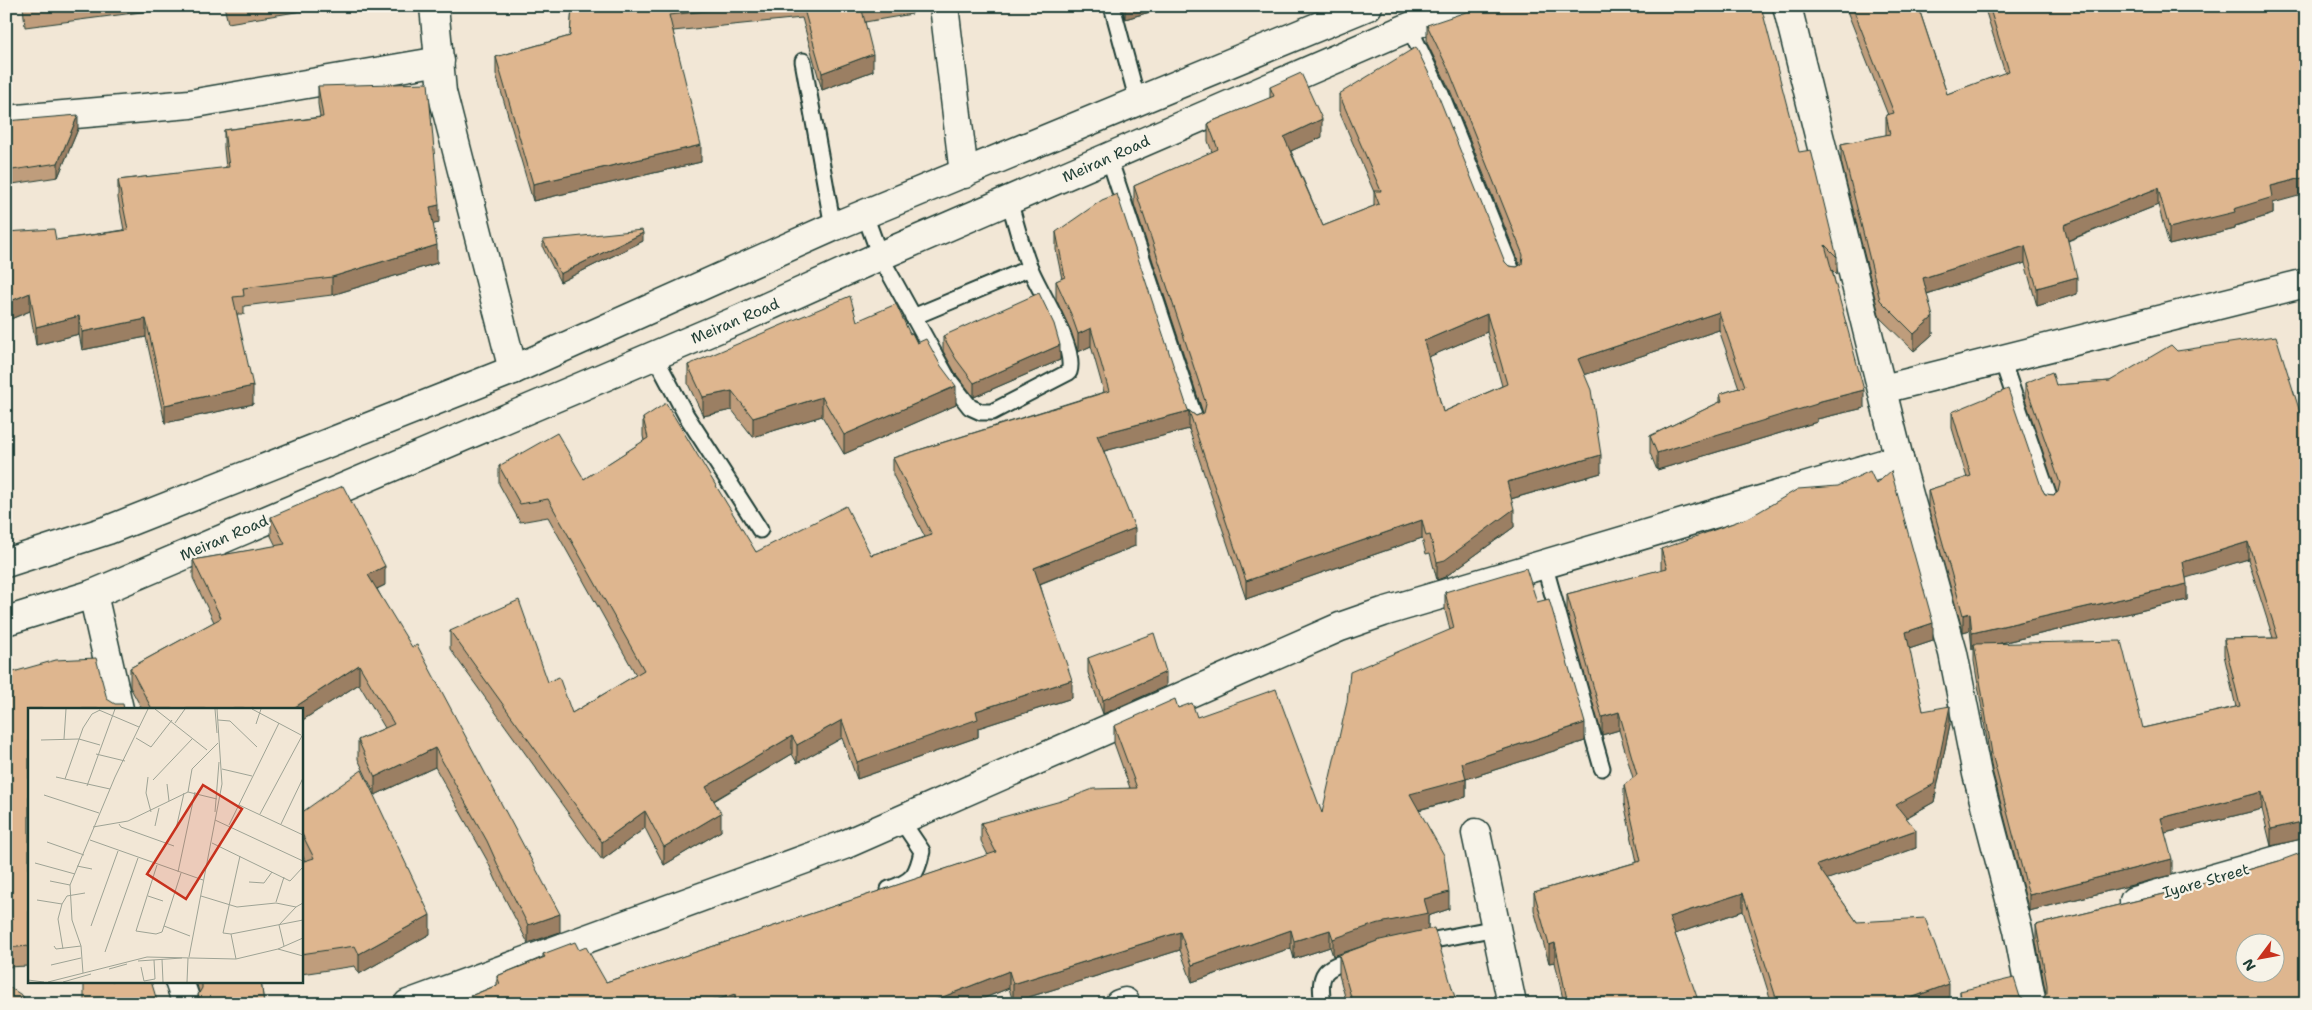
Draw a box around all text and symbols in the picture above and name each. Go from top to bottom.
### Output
street label: Meiran Road [1059,131,1153,187]
street label: Meiran Road [688,293,783,349]
street label: Meiran Road [177,510,272,566]
inset map [28,708,302,982]
street label: Iyare Street [2160,859,2252,903]
north arrow [2234,932,2284,982]
text: N [2238,955,2260,974]

